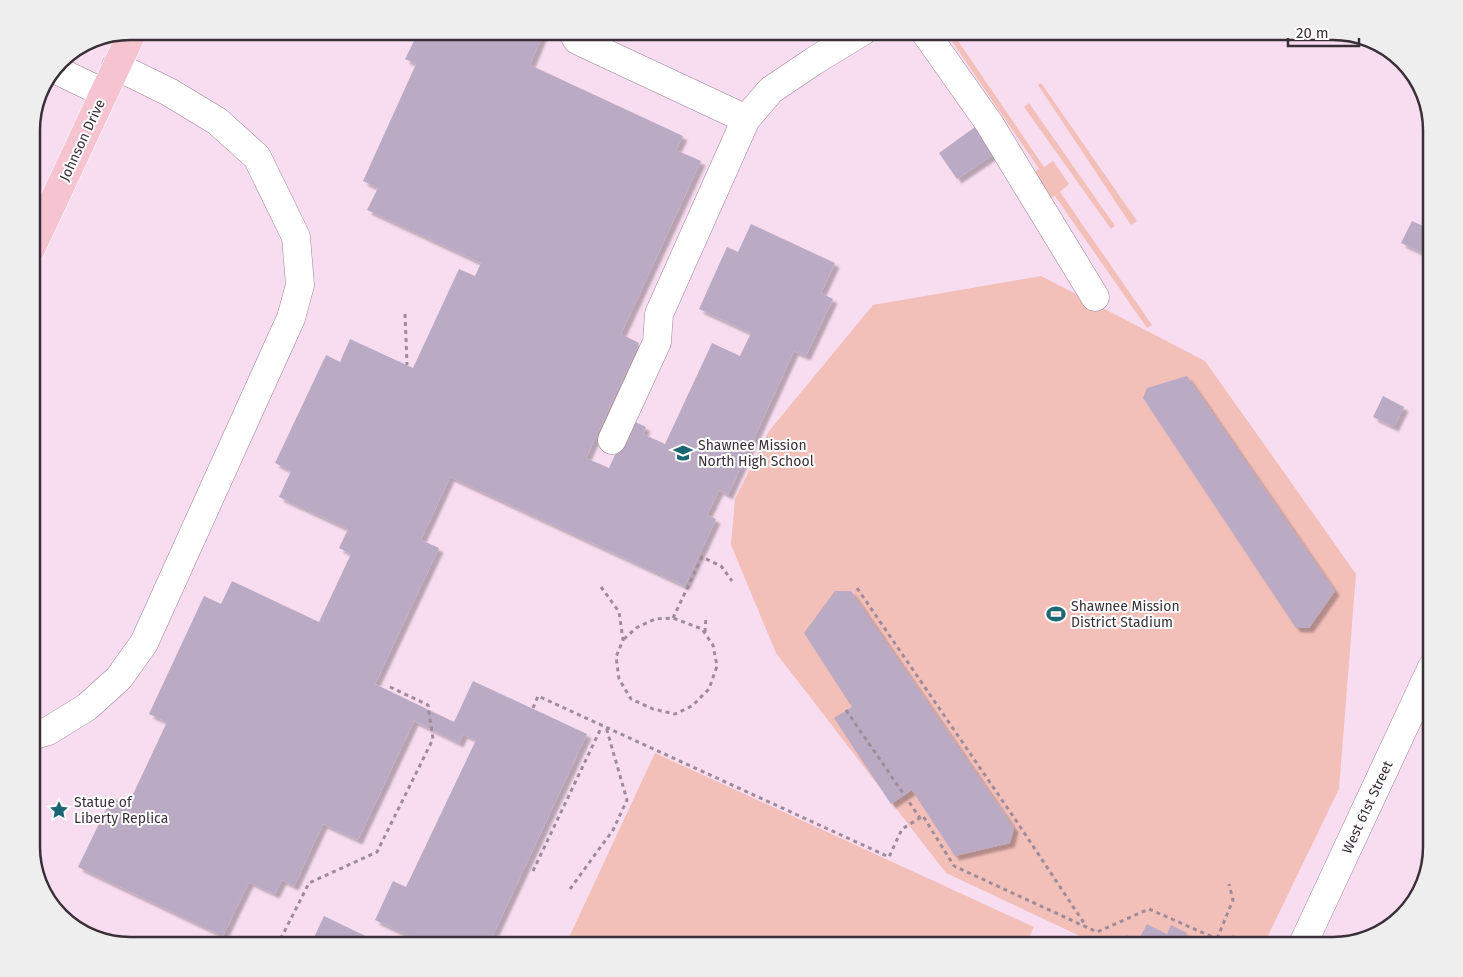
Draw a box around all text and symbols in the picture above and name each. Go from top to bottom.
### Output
scale bar [1288,15,1359,47]
text: 20 m [1296,24,1329,42]
street label: Johnson Drive [56,97,109,184]
place label: Shawnee Mission North High School [698,437,814,470]
school or university icon: Shawnee Mission North High School [672,442,694,464]
place label: Shawnee Mission District Stadium [1071,598,1180,631]
sports icon: Shawnee Mission District Stadium [1045,603,1067,625]
street label: West 61st Street [1339,757,1397,856]
place label: Statue of Liberty Replica [74,794,168,827]
place icon: Statue of Liberty Replica [48,799,70,821]

